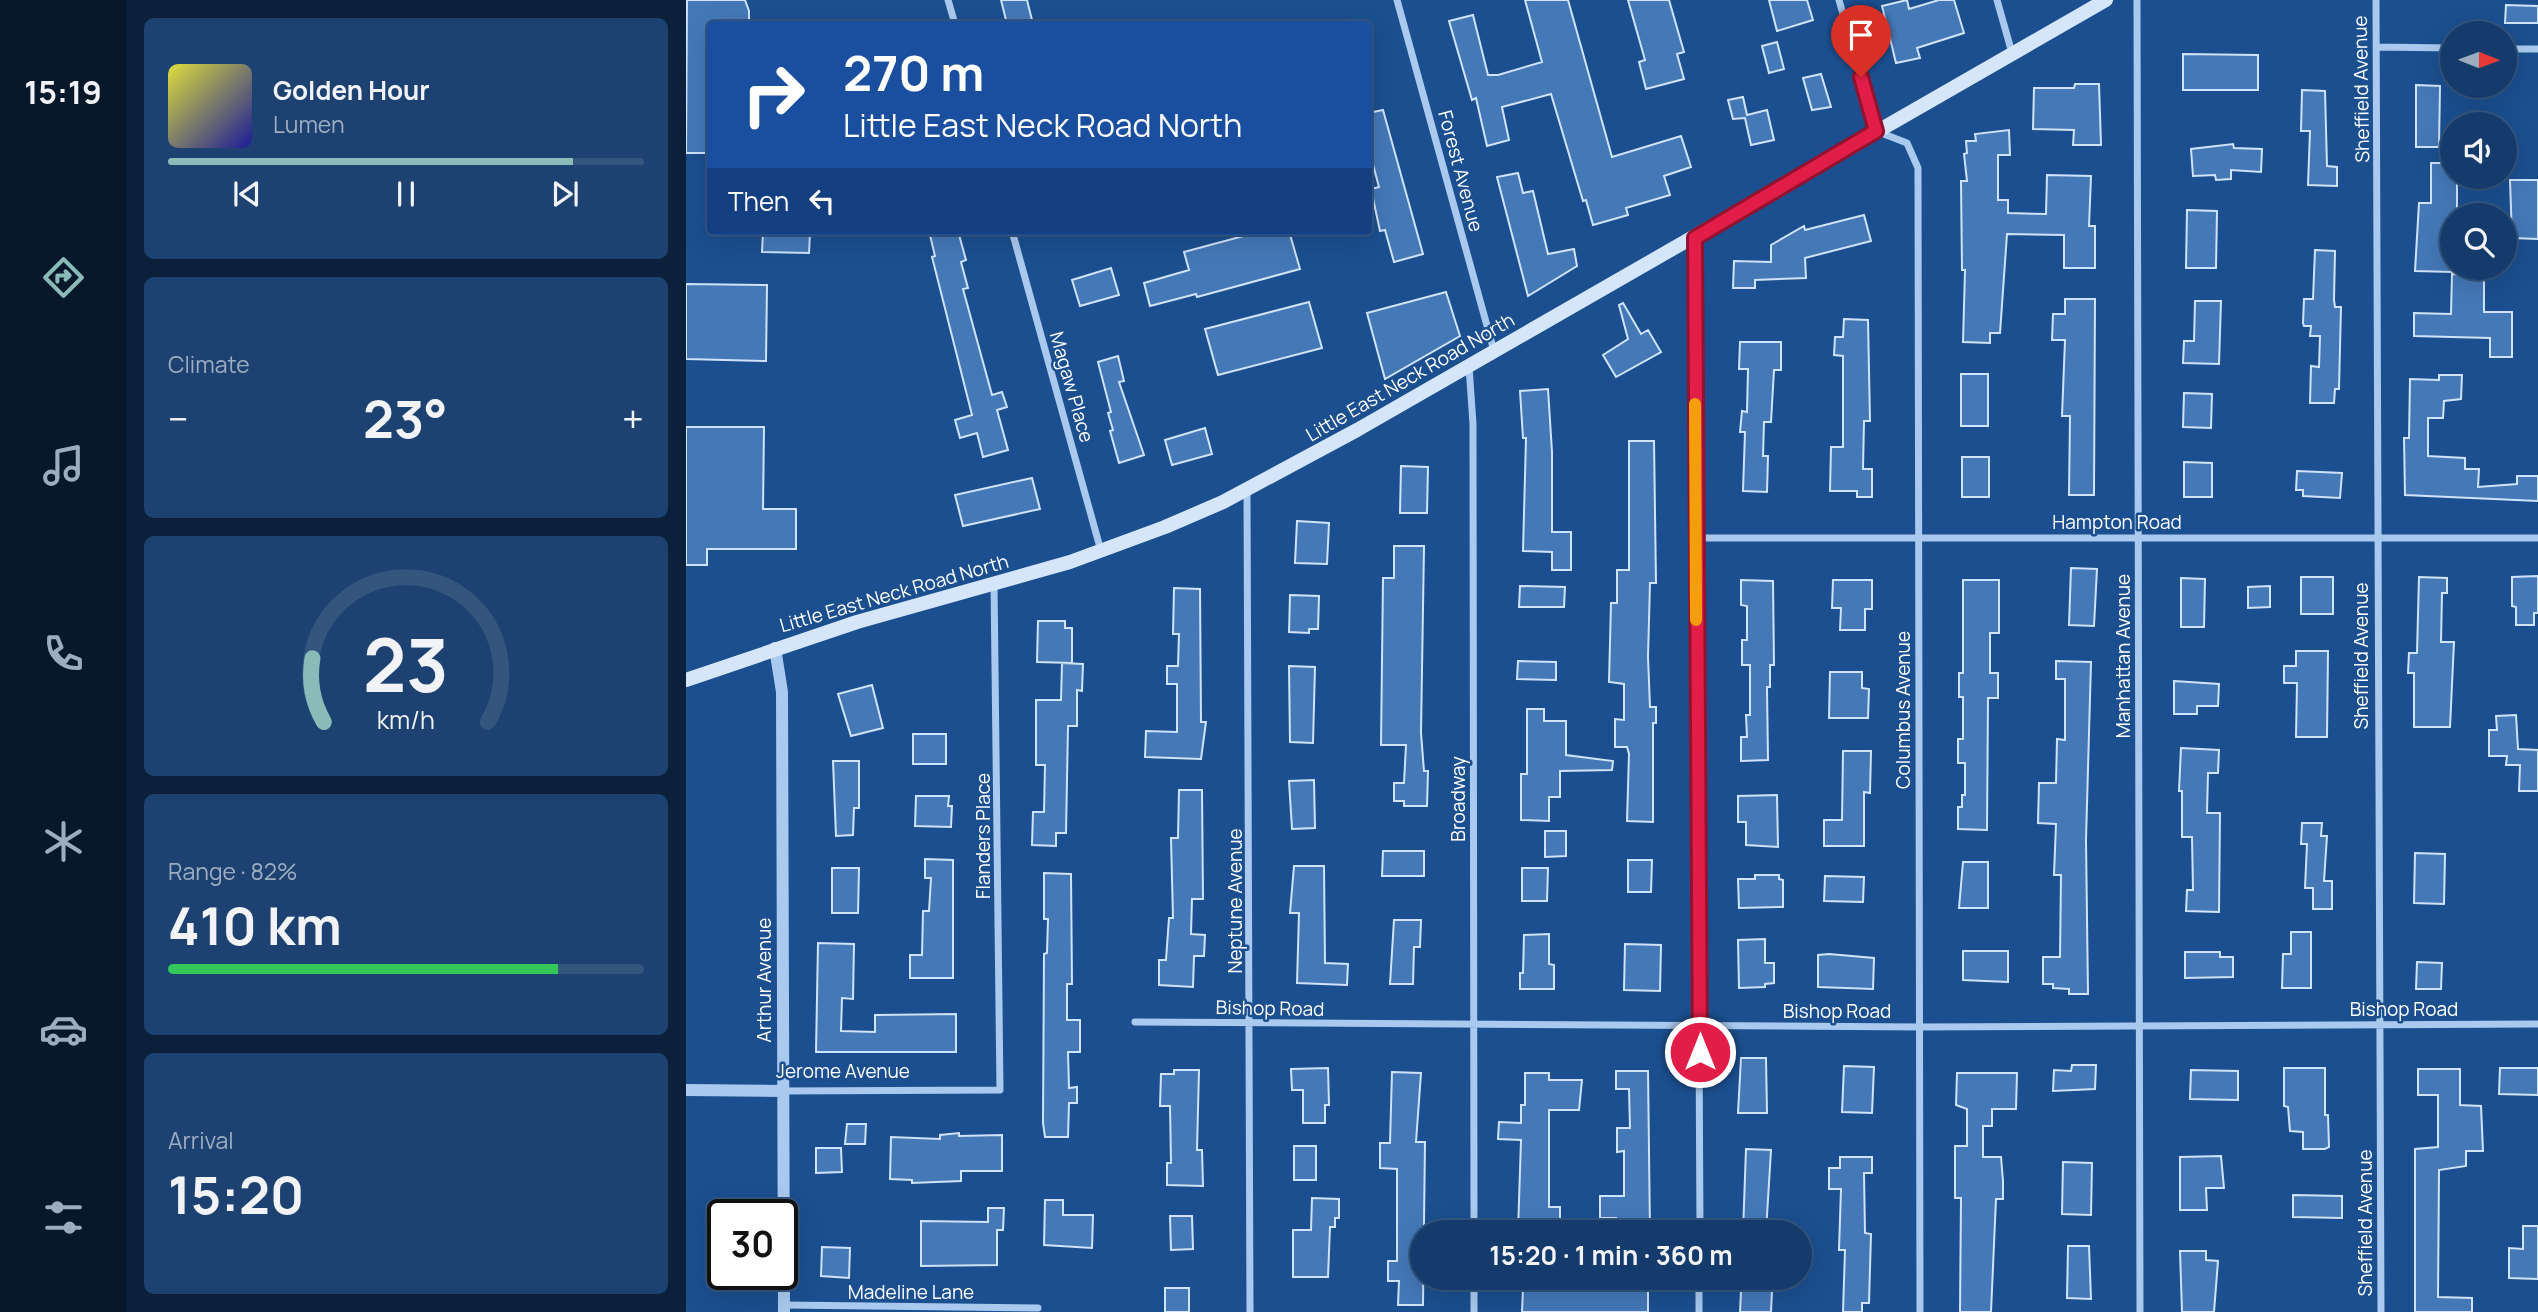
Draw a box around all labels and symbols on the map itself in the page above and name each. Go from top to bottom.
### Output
pin [1831,5,1891,77]
street label: Sheffield Avenue [2347,15,2375,163]
north arrow [2440,21,2516,98]
street label: Forest Avenue [1432,107,1490,235]
street label: Little East Neck Road North [1301,306,1519,448]
street label: Magaw Place [1044,329,1100,445]
street label: Hampton Road [2052,509,2182,535]
street label: Little East Neck Road North [776,548,1012,638]
street label: Manhattan Avenue [2110,574,2136,738]
street label: Sheffield Avenue [2348,582,2374,730]
street label: Columbus Avenue [1890,631,1916,789]
street label: Broadway [1445,756,1471,842]
street label: Flanders Place [970,773,996,899]
street label: Neptune Avenue [1222,828,1248,974]
street label: Arthur Avenue [751,918,777,1042]
street label: Bishop Road [1215,994,1325,1022]
street label: Bishop Road [2350,996,2458,1022]
street label: Bishop Road [1783,998,1891,1024]
position arrow [1663,1015,1737,1089]
street label: Jerome Avenue [776,1058,910,1084]
street label: Sheffield Avenue [2352,1149,2378,1297]
speed limit sign: 30 [707,1199,798,1290]
street label: Madeline Lane [848,1279,974,1305]

